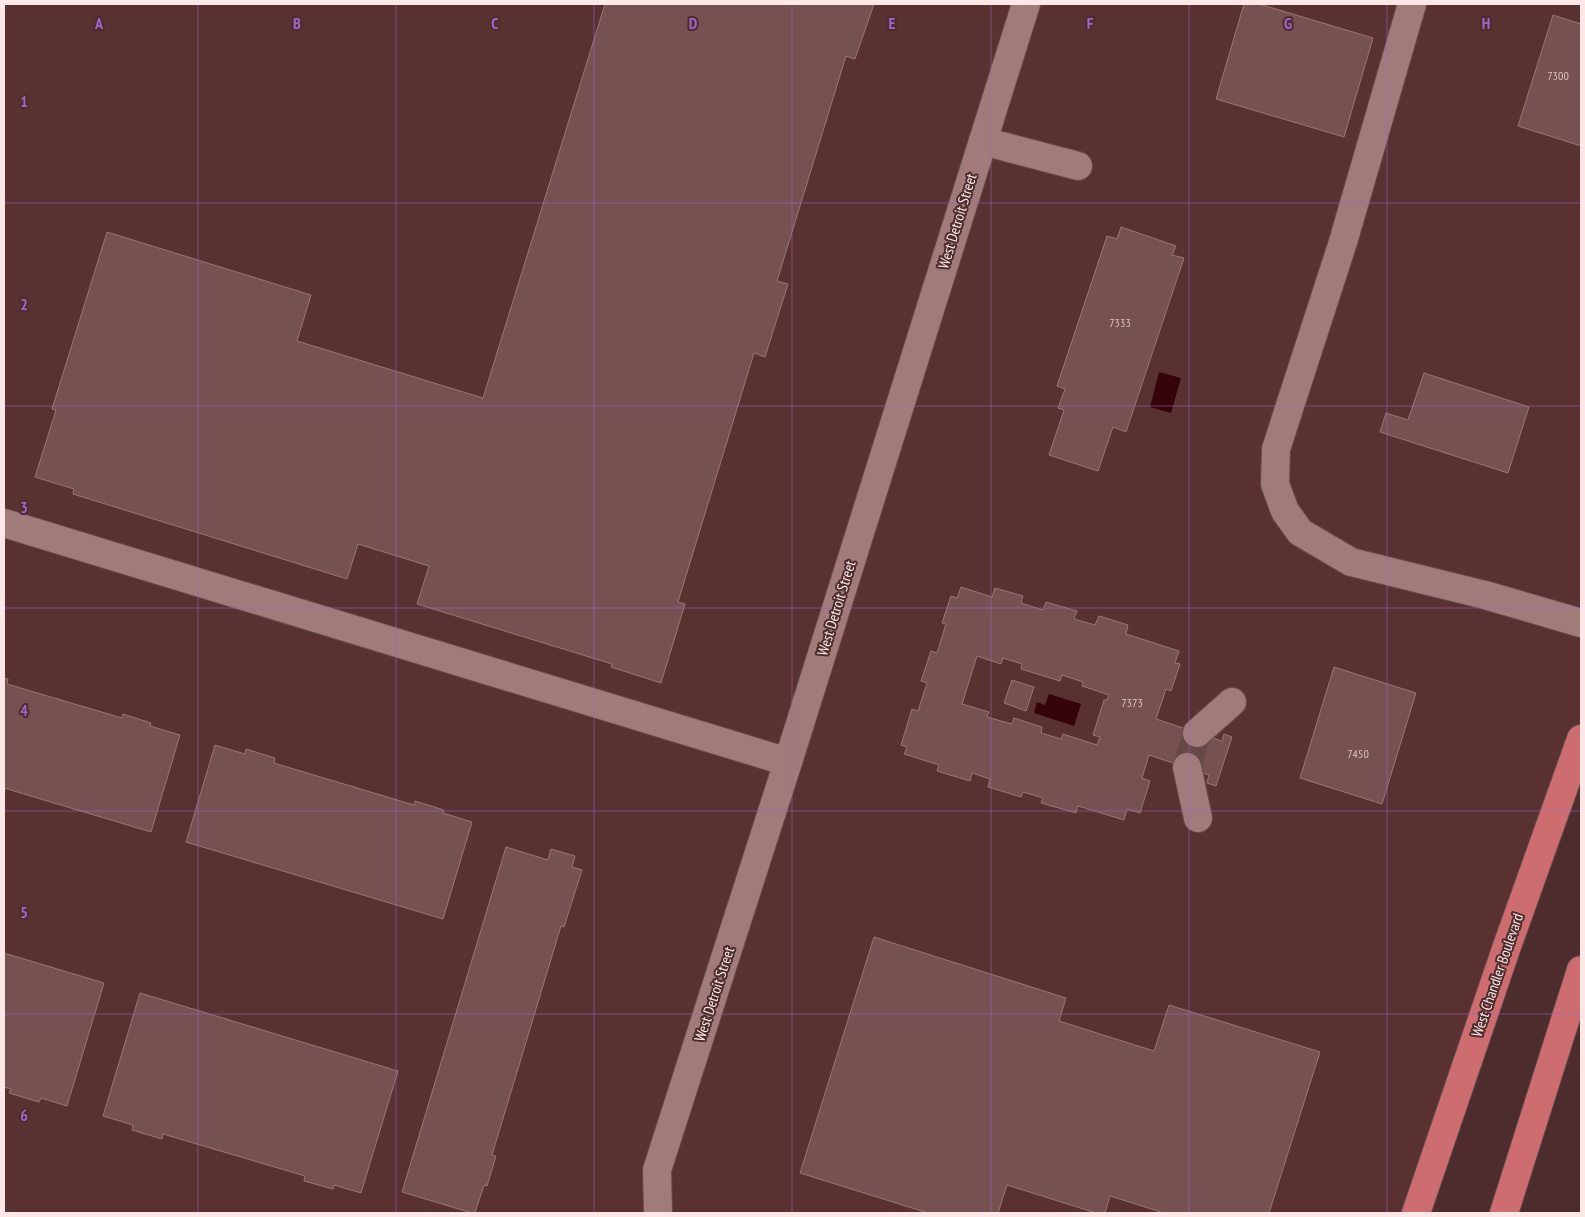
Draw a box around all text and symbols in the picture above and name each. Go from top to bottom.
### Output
text: A [94,13,104,33]
text: B [293,13,301,33]
text: C [491,13,499,33]
text: D [689,13,698,33]
text: E [889,13,896,33]
text: F [1087,13,1094,33]
text: G [1284,13,1292,33]
text: H [1482,13,1490,33]
house number: 7300 [1547,68,1569,83]
text: 1 [20,91,28,111]
street label: West Detroit Street [934,171,980,271]
text: 2 [20,294,28,314]
house number: 7333 [1109,315,1131,330]
text: 3 [20,497,28,517]
street label: West Detroit Street [813,558,859,658]
house number: 7373 [1121,695,1143,710]
text: 4 [20,700,28,720]
house number: 7450 [1347,746,1369,761]
text: 5 [20,902,28,922]
street label: West Chandler Boulevard [1467,911,1527,1039]
street label: West Detroit Street [690,944,738,1044]
text: 6 [20,1105,28,1125]

